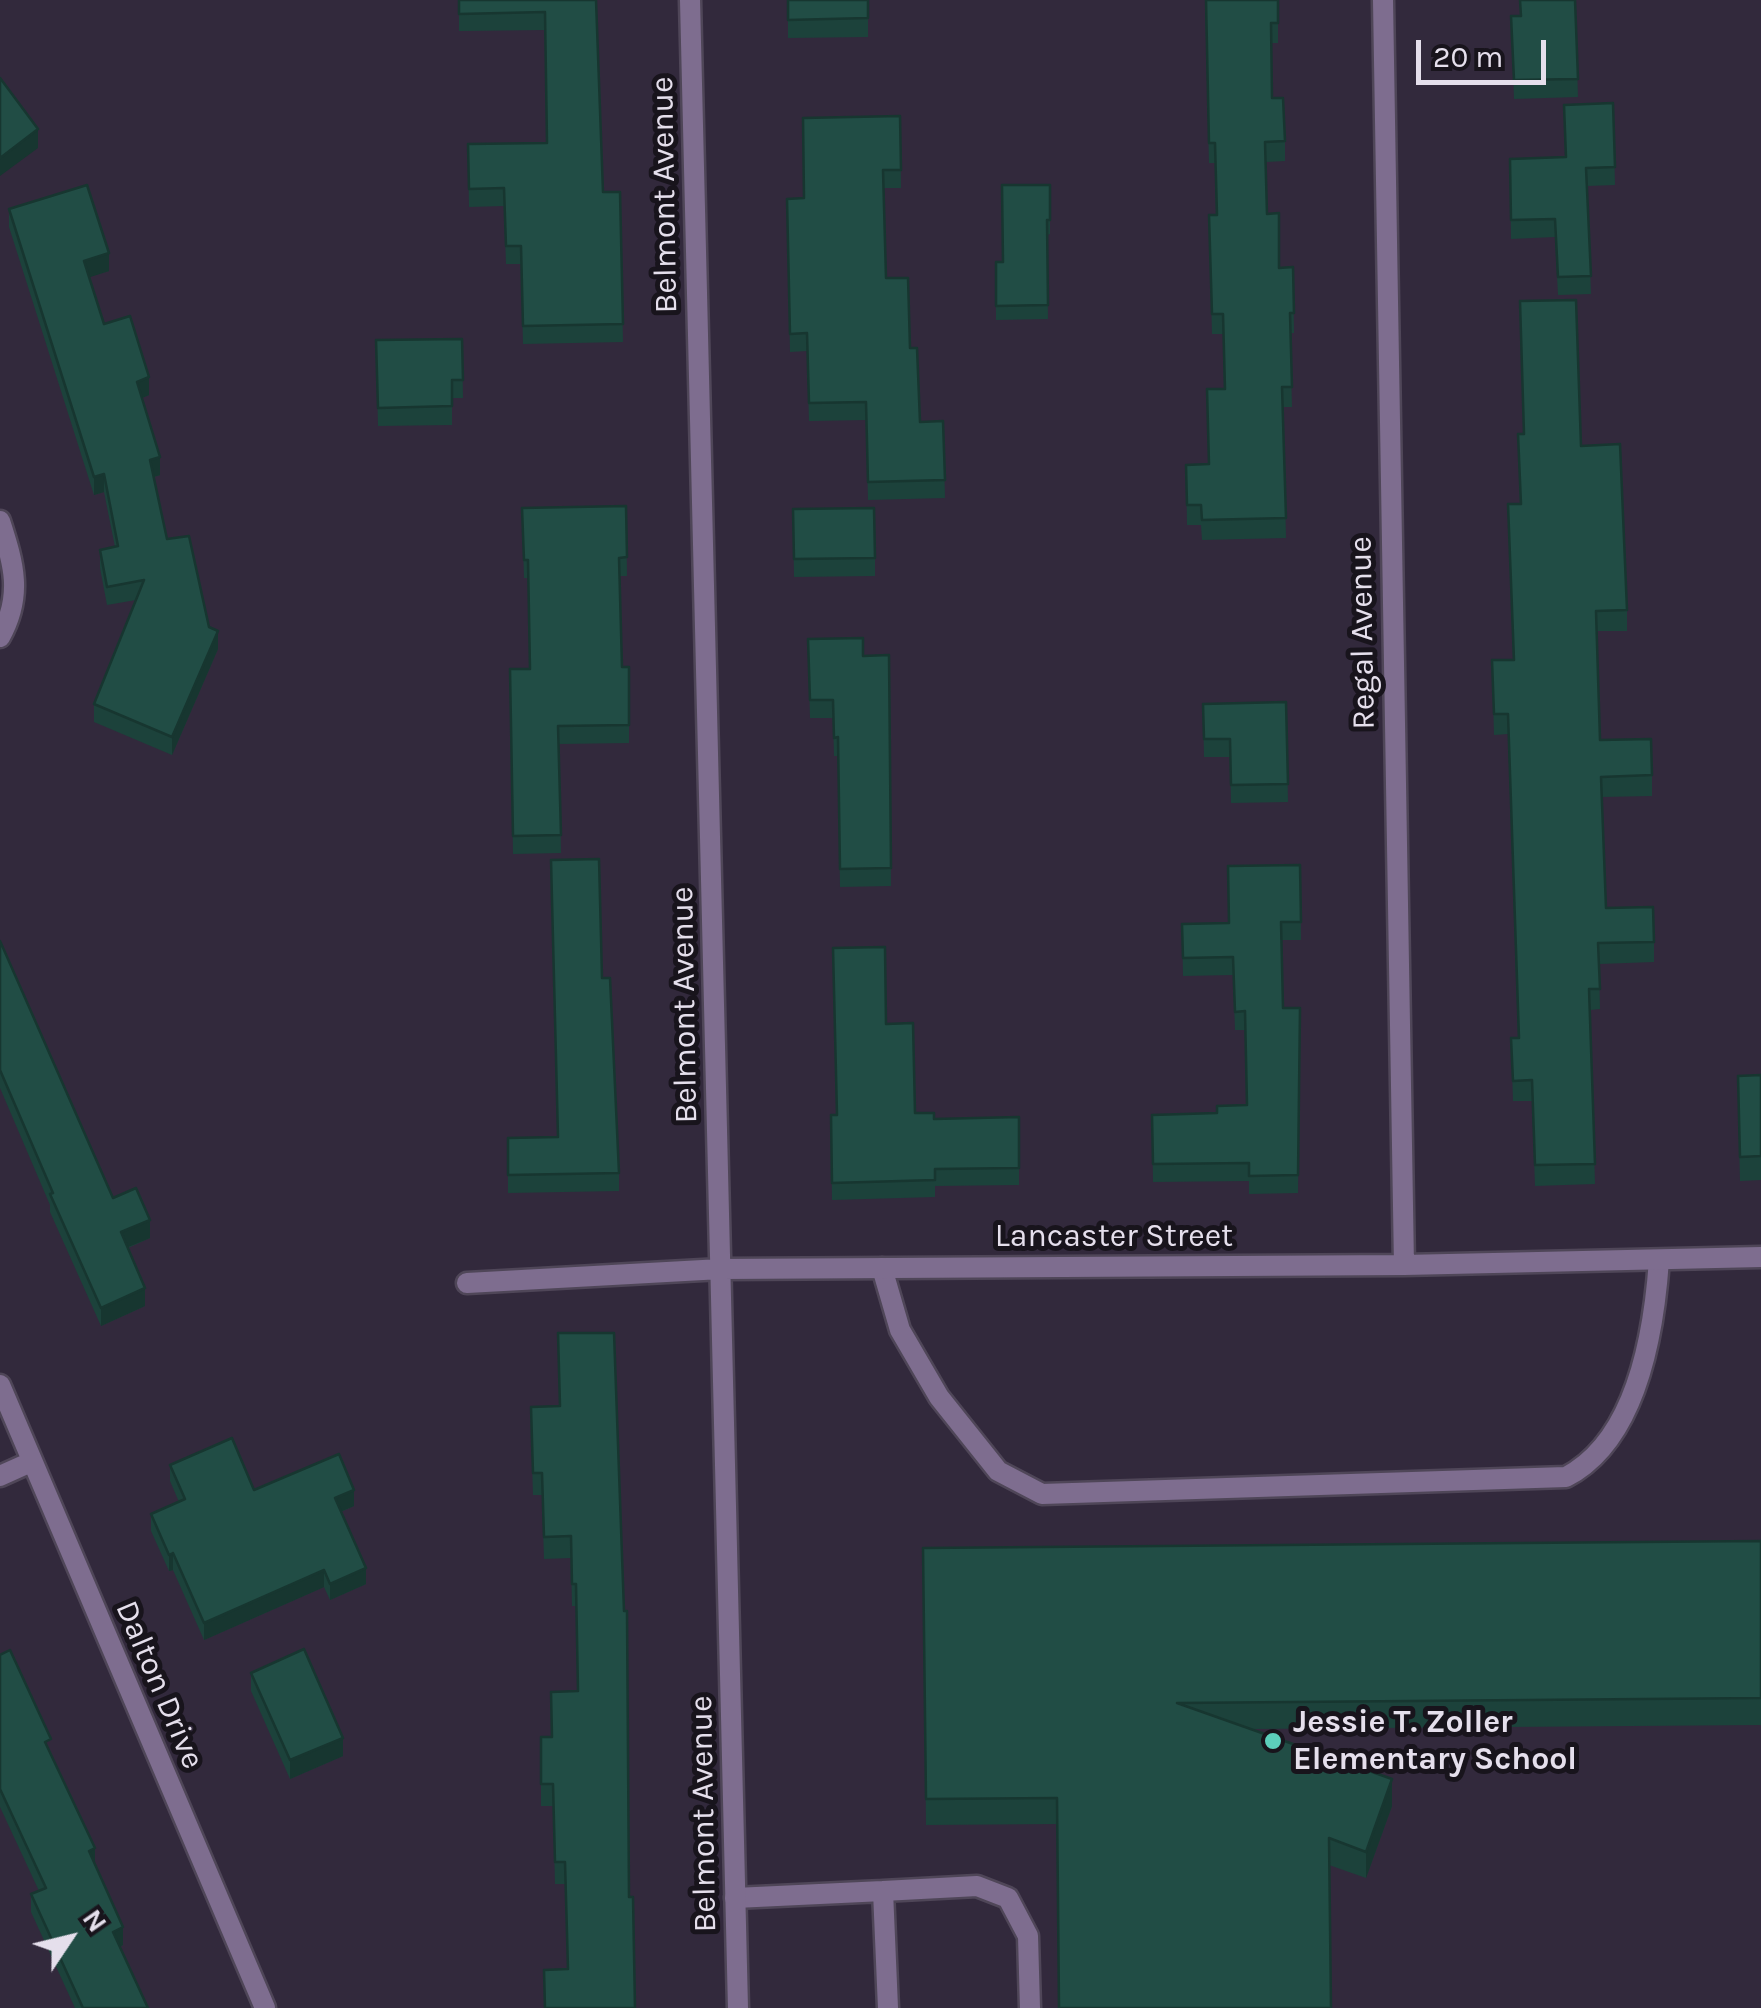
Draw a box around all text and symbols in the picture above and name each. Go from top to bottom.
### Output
scale bar [1421,20,1551,82]
text: 20 m [1433,39,1503,75]
street label: Belmont Avenue [644,76,686,314]
street label: Regal Avenue [1342,536,1384,730]
street label: Belmont Avenue [664,886,706,1124]
street label: Lancaster Street [995,1218,1233,1256]
street label: Dalton Drive [106,1595,212,1775]
street label: Belmont Avenue [683,1695,725,1933]
place label: Jessie T. Zoller Elementary School [1293,1704,1577,1779]
marker: Jessie T. Zoller Elementary School [1262,1730,1284,1752]
north arrow [20,1888,120,1988]
text: N [76,1903,114,1938]

